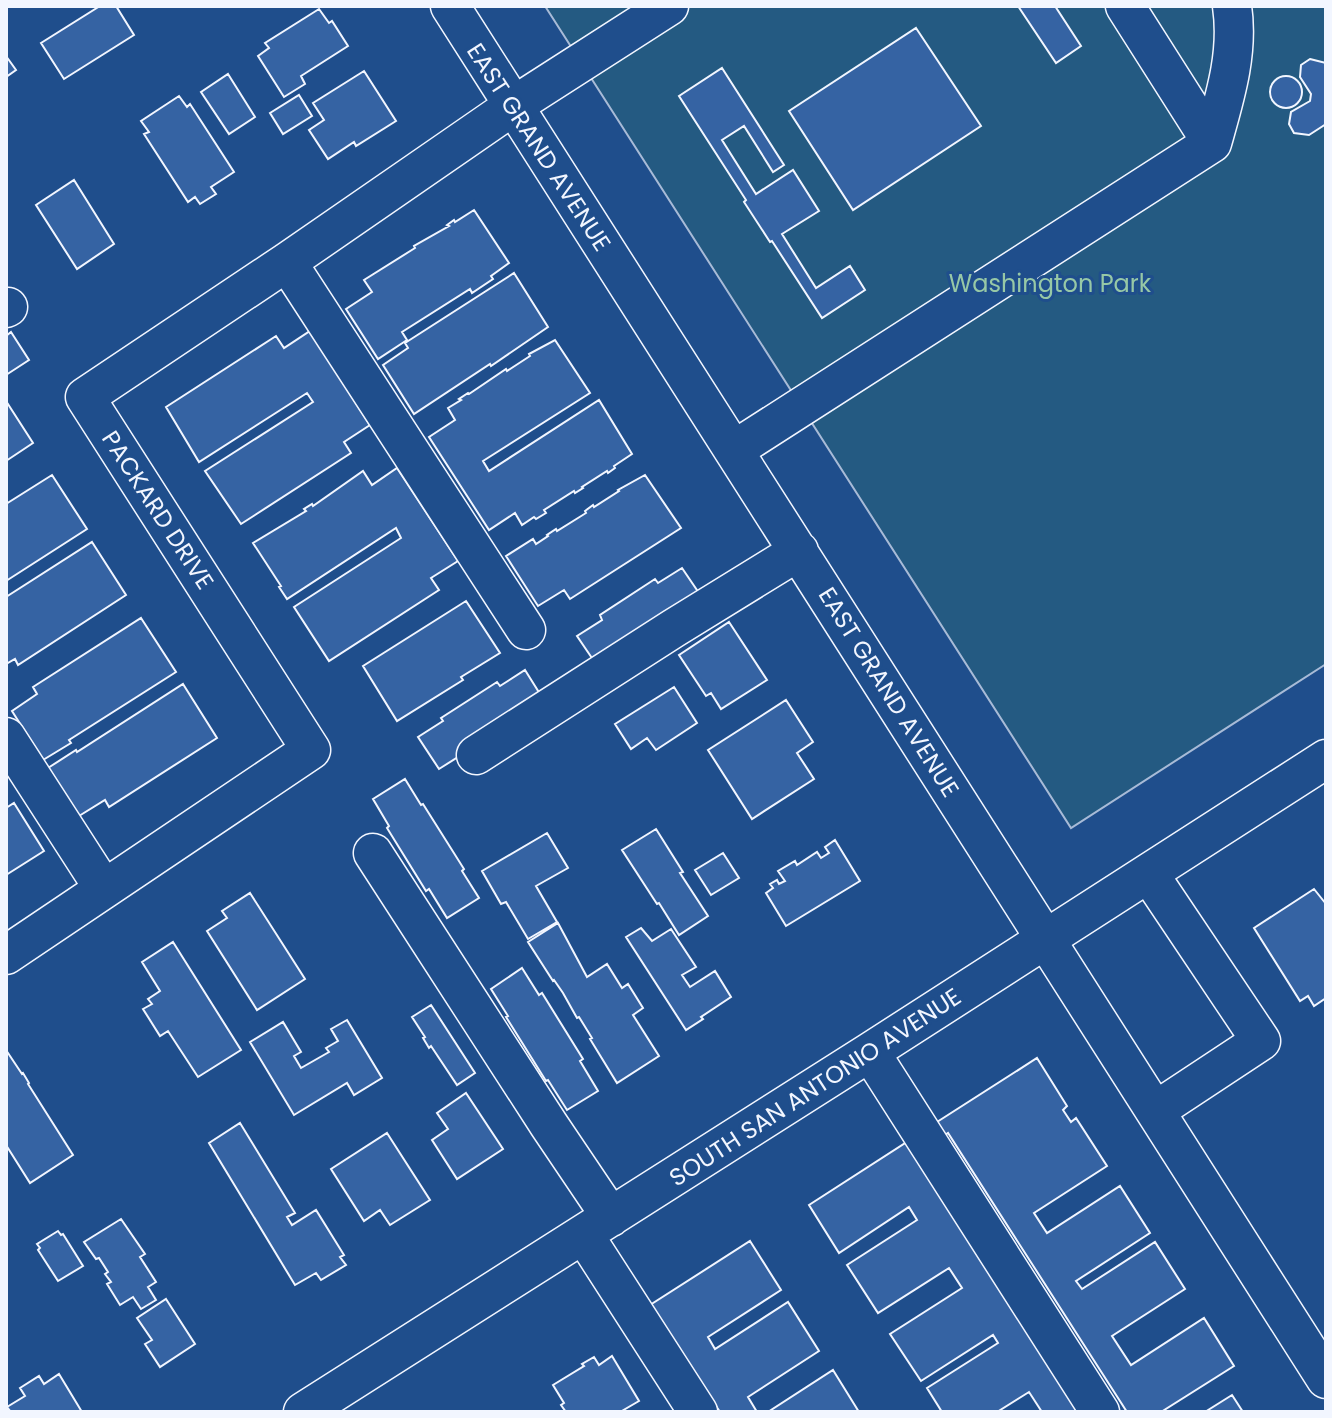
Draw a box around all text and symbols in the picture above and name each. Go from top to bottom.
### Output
street label: EAST GRAND AVENUE [459,37,619,257]
park label: Washington Park [949,267,1152,300]
street label: PACKARD DRIVE [94,424,222,596]
street label: EAST GRAND AVENUE [811,581,967,803]
street label: SOUTH SAN ANTONIO AVENUE [663,980,967,1194]

